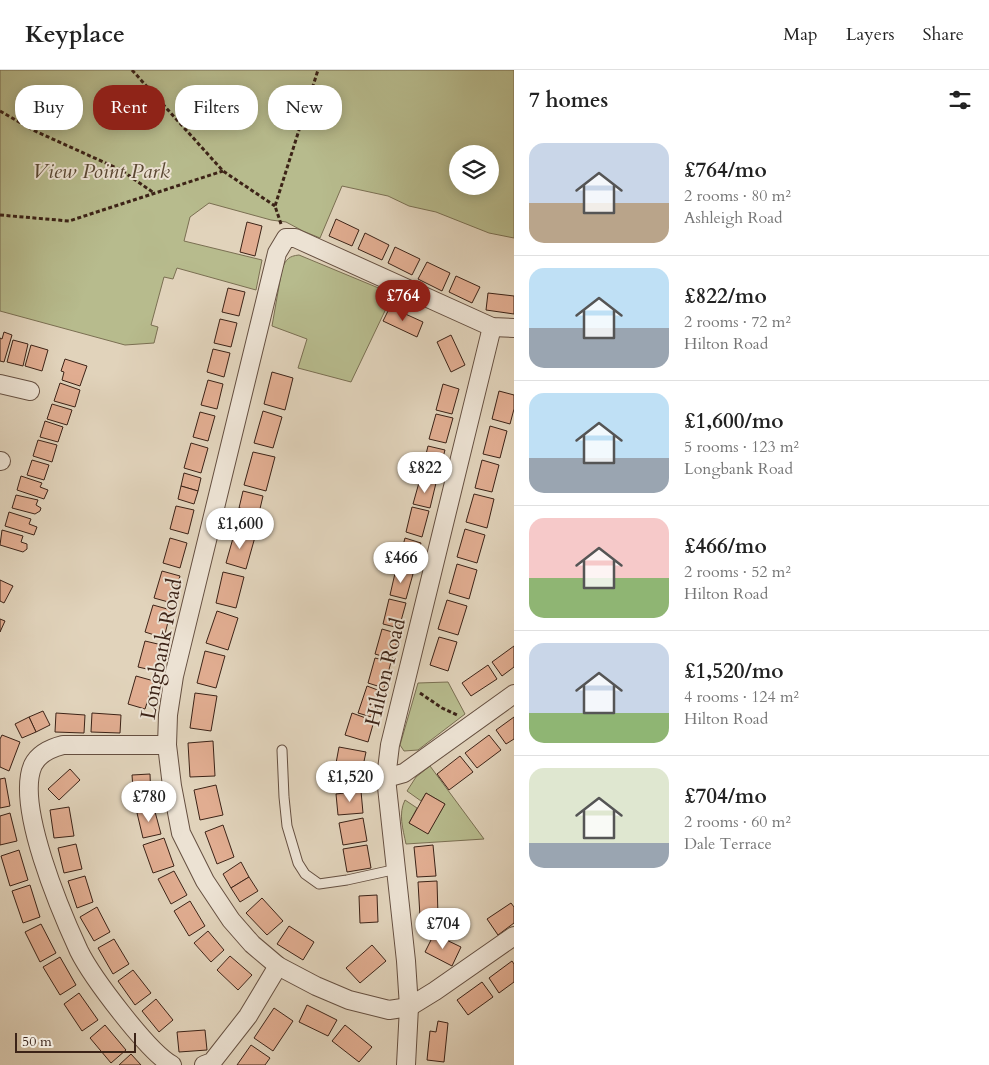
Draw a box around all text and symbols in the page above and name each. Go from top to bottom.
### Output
text: Keyplace [25,18,125,51]
text: Map [783,22,818,47]
text: Layers [846,22,895,47]
text: Share [923,22,964,47]
chip: Buy [15,85,83,130]
chip: Rent [93,85,165,130]
chip: Filters [175,85,258,130]
chip: New [268,85,342,130]
text: 7 homes [529,86,608,115]
icon: filters [946,86,974,114]
map controls [449,145,499,195]
button: layers [449,145,499,195]
text: £764/mo [684,156,767,185]
park label: View Point Park [32,157,170,186]
icon: home [569,163,629,223]
text: 2 rooms · 80 m² [684,185,791,207]
text: Ashleigh Road [684,207,783,229]
pin: £764 [373,280,433,322]
text: £822/mo [684,282,767,311]
text: £764 [386,285,420,307]
icon: home [569,288,629,348]
text: 2 rooms · 72 m² [684,311,791,333]
text: Hilton Road [684,333,768,355]
text: £1,600/mo [684,407,784,436]
icon: home [569,413,629,473]
text: 5 rooms · 123 m² [684,436,799,458]
pin: £822 [395,452,455,494]
text: £822 [408,457,442,479]
text: Longbank Road [684,458,793,480]
pin: £1,600 [199,508,281,550]
text: £1,600 [217,513,263,535]
text: £466/mo [684,532,767,561]
icon: home [569,538,629,598]
pin: £466 [371,542,431,584]
text: £466 [384,547,418,569]
text: 2 rooms · 52 m² [684,561,791,583]
street label: Longbank Road [134,576,189,722]
text: Hilton Road [684,583,768,605]
street label: Hilton Road [358,615,413,729]
text: £1,520/mo [684,657,784,686]
icon: home [569,663,629,723]
text: 4 rooms · 124 m² [684,686,799,708]
text: Hilton Road [684,708,768,730]
pin: £1,520 [309,760,391,803]
text: £1,520 [327,766,373,788]
pin: £780 [119,780,179,823]
text: £704/mo [684,782,767,811]
text: £780 [132,786,166,808]
icon: home [569,788,629,848]
text: 2 rooms · 60 m² [684,811,791,833]
text: Dale Terrace [684,833,772,855]
pin: £704 [413,908,473,950]
text: £704 [426,913,460,935]
scale bar [15,1030,136,1053]
text: 50 m [22,1032,52,1051]

